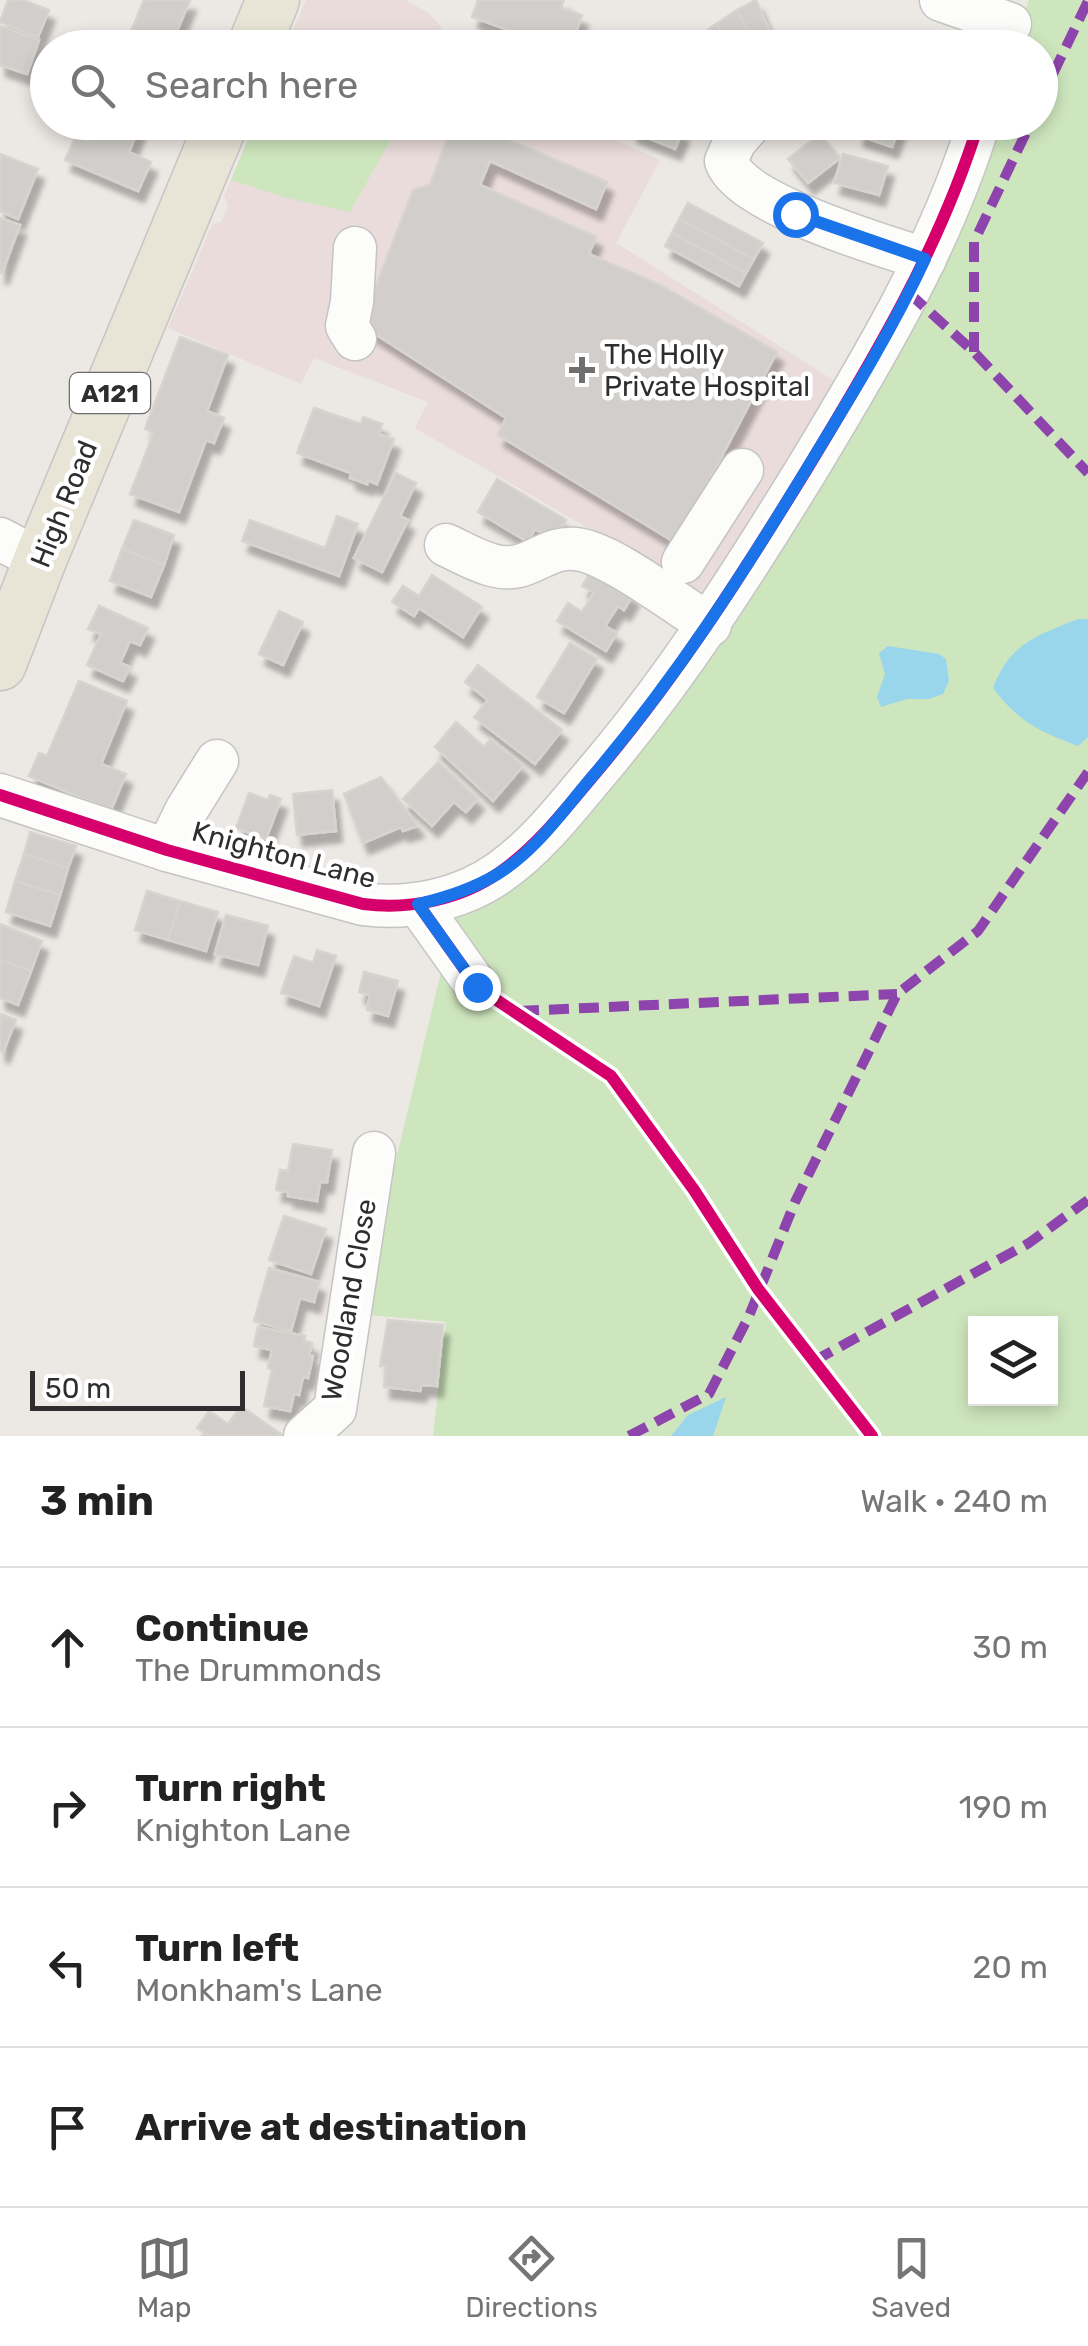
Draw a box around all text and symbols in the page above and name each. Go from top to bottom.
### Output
search box [30,30,1058,140]
icon: search [65,58,120,113]
text: Search here [145,62,358,108]
route start [773,192,819,238]
place label: The Holly Private Hospital [604,338,810,403]
marker: The Holly Private Hospital [569,357,595,383]
road number: A121 [70,373,150,413]
street label: High Road [24,436,104,572]
street label: Knighton Lane [189,815,379,895]
route end [455,965,501,1011]
street label: Woodland Close [315,1196,383,1404]
map controls [968,1316,1058,1406]
button: layers [968,1316,1058,1406]
scale bar [30,1366,245,1410]
text: 50 m [45,1372,111,1405]
text: 3 min [40,1476,154,1526]
text: Walk · 240 m [860,1482,1048,1520]
text: Continue [135,1605,309,1651]
icon: ahead [40,1620,95,1675]
text: 30 m [972,1628,1048,1666]
text: The Drummonds [135,1651,382,1689]
text: Turn right [135,1765,326,1811]
icon: right [40,1780,95,1835]
text: 190 m [959,1788,1048,1826]
text: Knighton Lane [135,1811,351,1849]
text: Turn left [135,1925,299,1971]
icon: left [40,1940,95,1995]
text: 20 m [973,1948,1048,1986]
text: Monkham's Lane [135,1971,383,2009]
icon: arrive [40,2100,95,2155]
text: Arrive at destination [135,2104,527,2150]
tab: Map [137,2231,192,2324]
tab: Directions [465,2231,598,2324]
tab: Saved [871,2231,951,2324]

